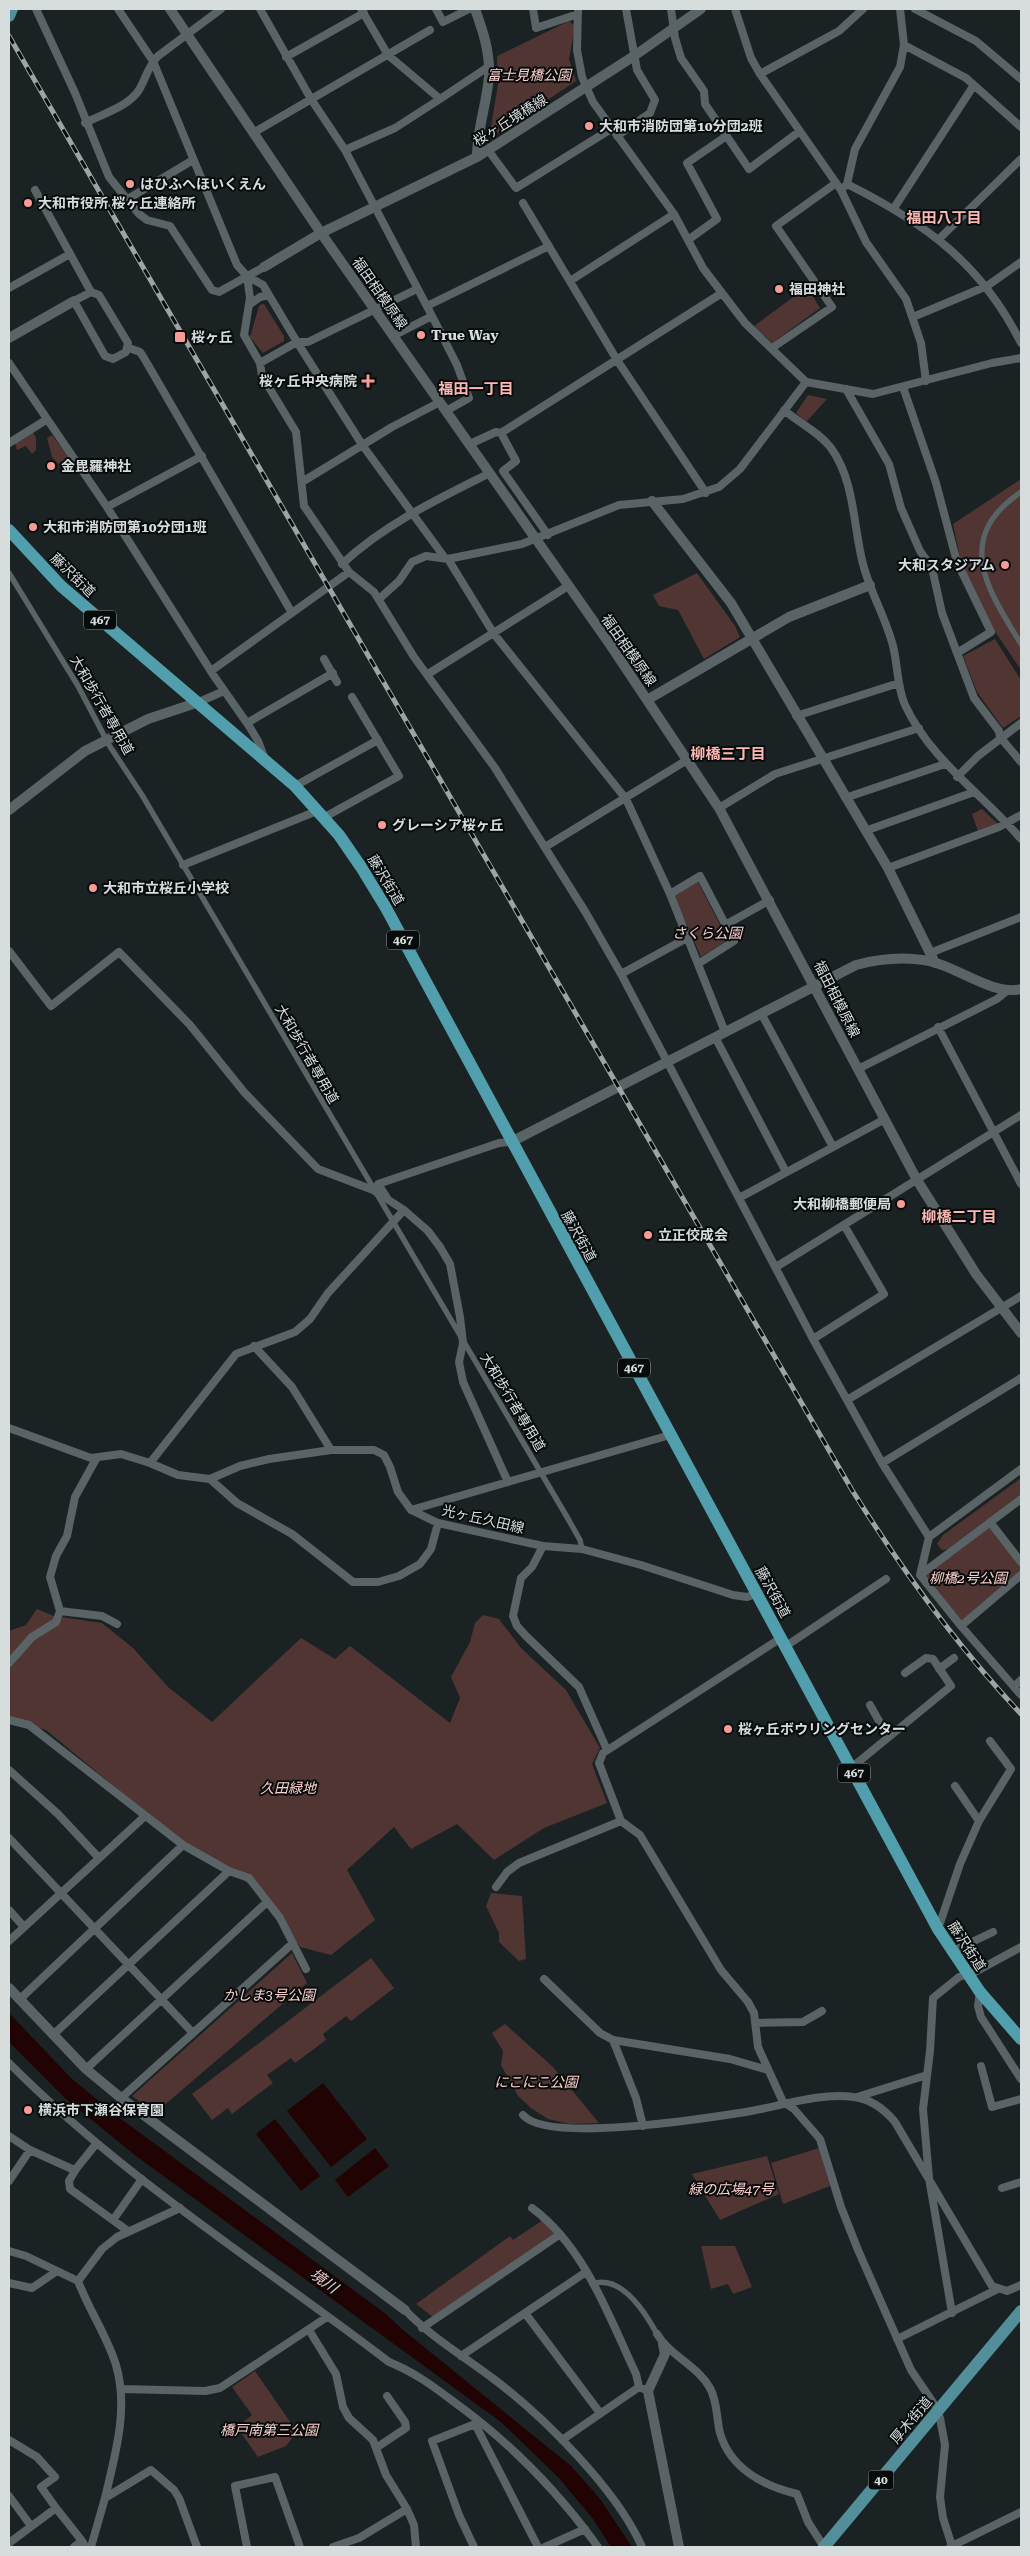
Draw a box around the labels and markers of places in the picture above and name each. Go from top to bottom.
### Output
place label: 大和市消防団第10分団2班 [599,118,763,134]
marker: 大和市消防団第10分団2班 [583,120,595,132]
place label: はひふへほいくえん [140,176,266,192]
marker: はひふへほいくえん [124,178,136,190]
place label: 大和市役所 桜ヶ丘連絡所 [38,195,196,211]
marker: 大和市役所 桜ヶ丘連絡所 [22,197,34,209]
place label: 福田神社 [789,281,845,297]
marker: 福田神社 [773,283,785,295]
place label: True Way [431,327,499,343]
place label: 桜ヶ丘 [191,329,233,345]
marker: True Way [415,329,427,341]
marker: 桜ヶ丘 [173,330,187,344]
place label: 桜ヶ丘中央病院 [259,373,357,389]
marker: 桜ヶ丘中央病院 [361,374,375,388]
place label: 金毘羅神社 [61,458,131,474]
marker: 金毘羅神社 [45,460,57,472]
place label: 大和市消防団第10分団1班 [43,519,207,535]
marker: 大和市消防団第10分団1班 [27,521,39,533]
place label: 大和スタジアム [898,557,995,573]
marker: 大和スタジアム [999,559,1011,571]
place label: グレーシア桜ヶ丘 [392,817,504,833]
marker: グレーシア桜ヶ丘 [376,819,388,831]
place label: 大和市立桜丘小学校 [103,880,229,896]
marker: 大和市立桜丘小学校 [87,882,99,894]
place label: 大和柳橋郵便局 [793,1196,891,1212]
marker: 大和柳橋郵便局 [895,1198,907,1210]
place label: 立正佼成会 [658,1227,728,1243]
marker: 立正佼成会 [642,1229,654,1241]
place label: 桜ヶ丘ボウリングセンター [738,1721,906,1737]
marker: 桜ヶ丘ボウリングセンター [722,1723,734,1735]
place label: 横浜市下瀬谷保育園 [38,2102,164,2118]
marker: 横浜市下瀬谷保育園 [22,2104,34,2116]

